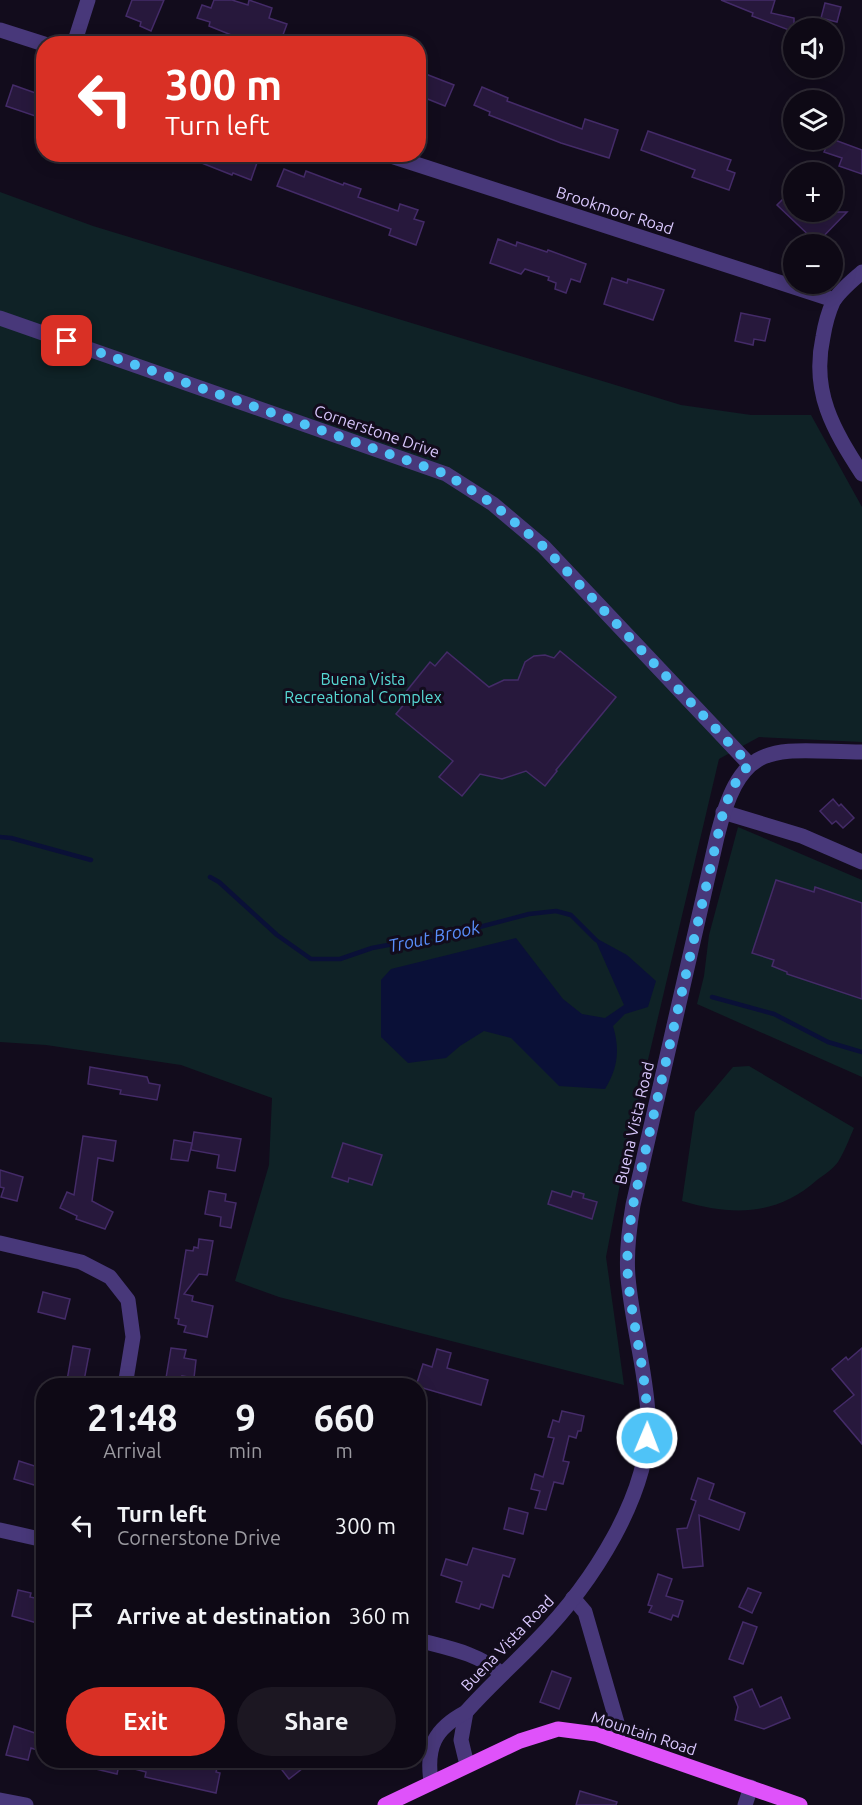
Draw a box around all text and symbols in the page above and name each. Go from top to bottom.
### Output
map controls [783,18,843,294]
button: sound [783,18,843,78]
icon: left [66,60,144,138]
text: 300 m [165,61,282,108]
button: layers [783,90,843,150]
text: Turn left [165,110,269,140]
button: + [783,162,843,222]
street label: Brookmoor Road [554,183,676,237]
button: − [783,234,843,294]
pin [41,315,92,366]
icon: arrive [50,324,83,357]
street label: Cornerstone Drive [312,401,442,461]
park label: Buena Vista Recreational Complex [284,670,442,706]
water label: Trout Brook [386,916,482,955]
street label: Buena Vista Road [611,1060,657,1186]
text: 21:48 [87,1397,177,1438]
text: 9 [235,1397,256,1438]
text: 660 [314,1397,375,1438]
position arrow [615,1406,679,1470]
text: Arrival [103,1439,162,1462]
text: min [229,1439,262,1462]
text: m [336,1439,353,1462]
text: Turn left [117,1501,207,1526]
icon: left [66,1509,99,1542]
text: 300 m [335,1513,396,1538]
text: Cornerstone Drive [117,1526,281,1549]
street label: Buena Vista Road [457,1592,557,1694]
icon: arrive [66,1599,99,1632]
text: Arrive at destination [117,1603,331,1628]
text: 360 m [349,1603,410,1628]
button: Exit [66,1687,225,1756]
button: Share [237,1687,396,1756]
street label: Mountain Road [589,1708,699,1758]

